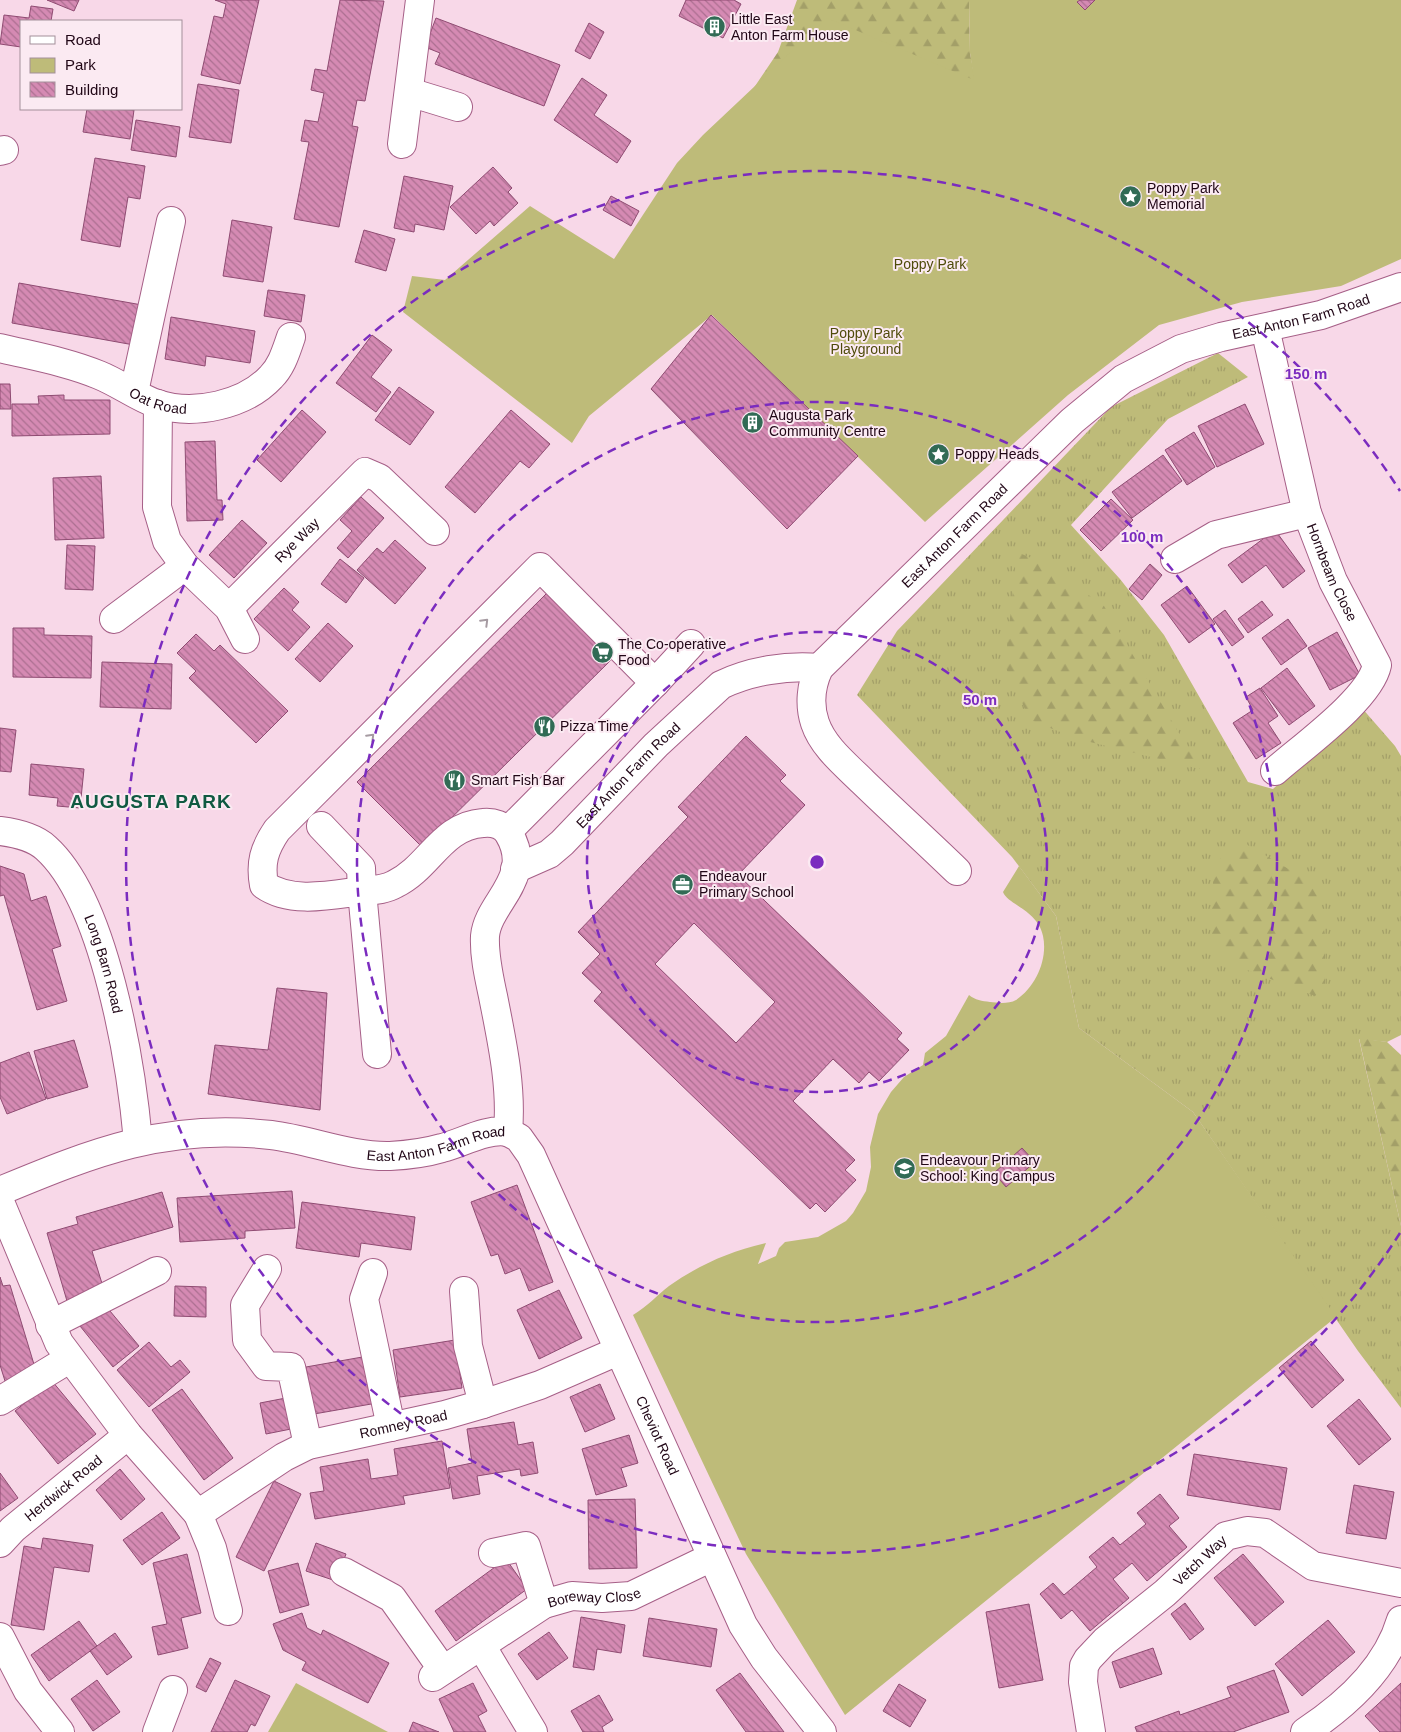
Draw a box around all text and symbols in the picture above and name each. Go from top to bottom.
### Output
place label: Little East Anton Farm House [731,11,849,43]
building icon: Little East Anton Farm House [703,15,727,39]
legend [20,20,182,110]
text: Road [65,31,101,48]
text: Park [65,56,96,73]
text: Building [65,81,118,98]
place label: Poppy Park Memorial [1147,180,1220,212]
place icon: Poppy Park Memorial [1119,184,1143,208]
park label: Poppy Park [894,256,967,272]
street label: East Anton Farm Road [1231,291,1372,342]
park label: Poppy Park Playground [830,325,903,357]
text: 150 m [1285,365,1327,382]
street label: Oat Road [126,384,187,417]
place label: Augusta Park Community Centre [769,407,886,439]
building icon: Augusta Park Community Centre [741,411,765,435]
place icon: Poppy Heads [927,442,951,466]
place label: Poppy Heads [955,446,1039,462]
street label: East Anton Farm Road [898,480,1011,591]
street label: Rye Way [271,515,322,566]
street label: Hornbeam Close [1304,521,1361,624]
text: 100 m [1121,528,1163,545]
one-way arrow [479,618,488,627]
place label: The Co-operative Food [618,636,726,668]
supermarket icon: The Co-operative Food [590,640,614,664]
text: 50 m [963,691,997,708]
restaurant icon: Pizza Time [532,714,556,738]
place label: Pizza Time [560,718,629,734]
street label: East Anton Farm Road [573,719,683,831]
one-way arrow [365,734,374,743]
restaurant icon: Smart Fish Bar [443,768,467,792]
place label: Smart Fish Bar [471,772,565,788]
district label: AUGUSTA PARK [70,791,232,812]
centre of rings [808,853,826,871]
place label: Endeavour Primary School [699,868,794,900]
office icon: Endeavour Primary School [671,872,695,896]
street label: Long Barn Road [81,912,126,1015]
street label: East Anton Farm Road [366,1123,505,1164]
place label: Endeavour Primary School: King Campus [920,1152,1055,1184]
school or university icon: Endeavour Primary School: King Campus [892,1156,916,1180]
street label: Cheviot Road [633,1393,682,1477]
street label: Romney Road [358,1407,449,1442]
street label: Herdwick Road [21,1452,105,1524]
street label: Vetch Way [1170,1532,1230,1589]
street label: Boreway Close [546,1584,644,1611]

